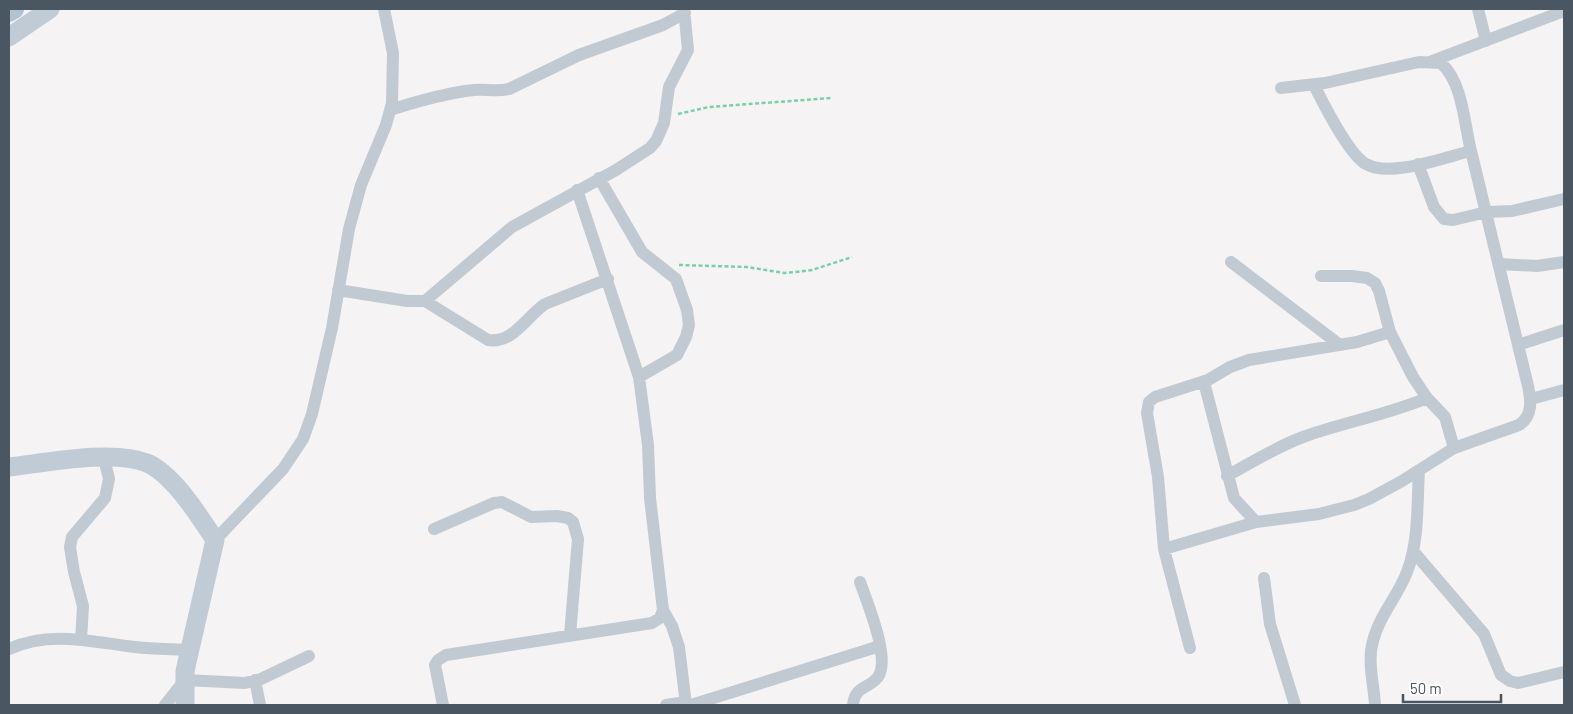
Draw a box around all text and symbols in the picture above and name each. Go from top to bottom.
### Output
scale bar [1403,672,1500,704]
text: 50 m [1410,679,1442,697]

